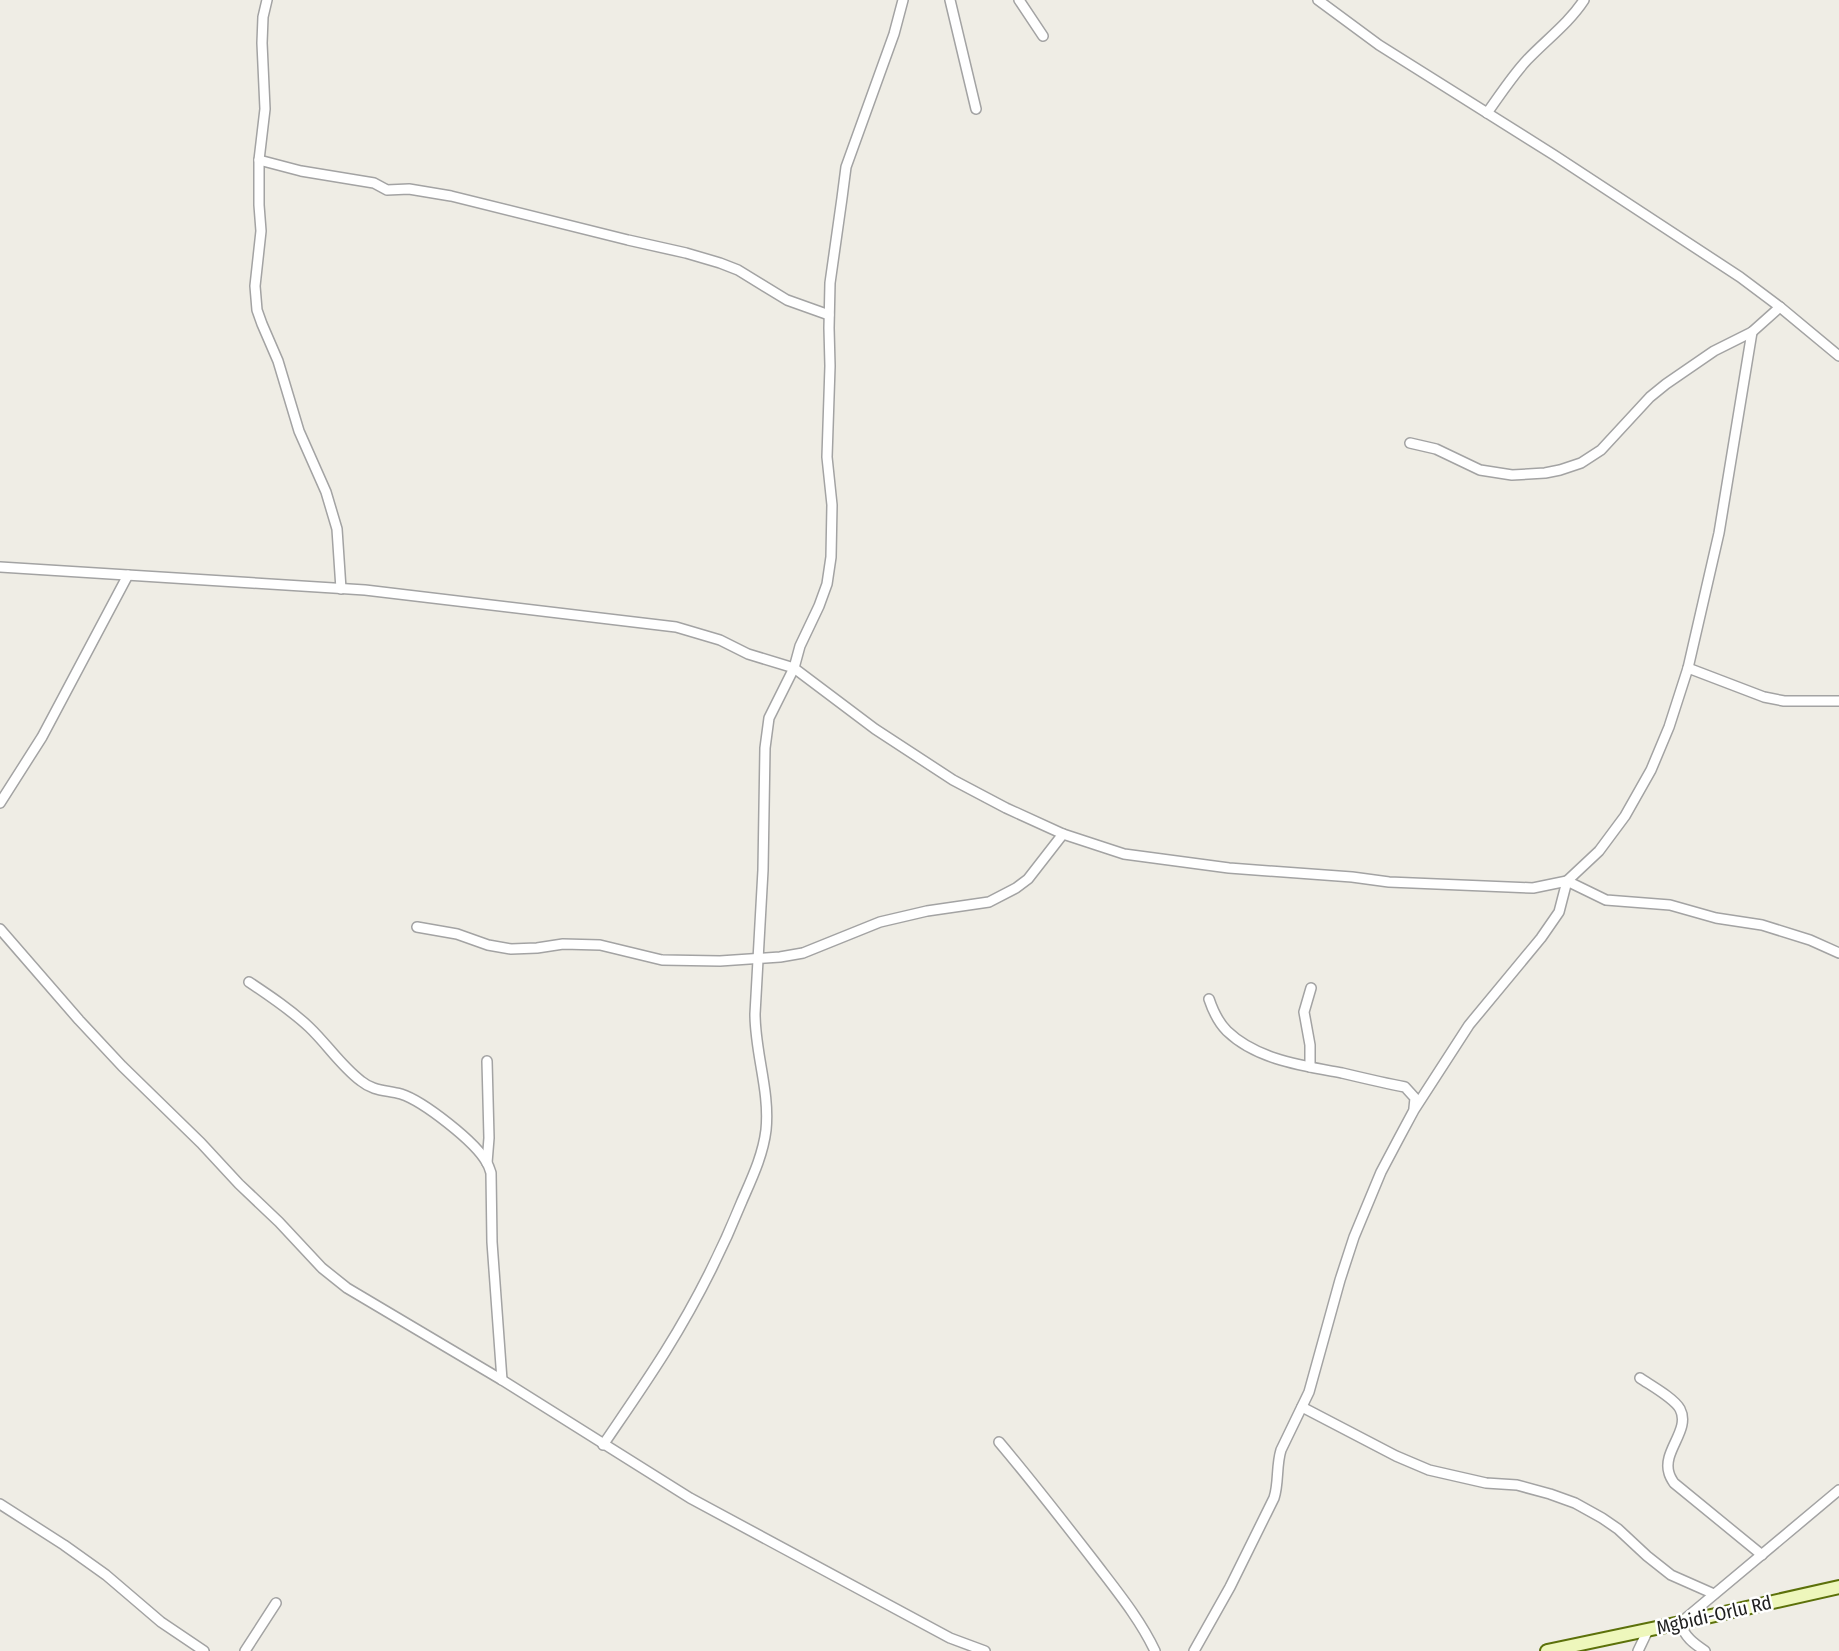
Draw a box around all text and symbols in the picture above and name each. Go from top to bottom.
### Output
street label: Mgbidi-Orlu Rd [1654,1591,1774,1639]

